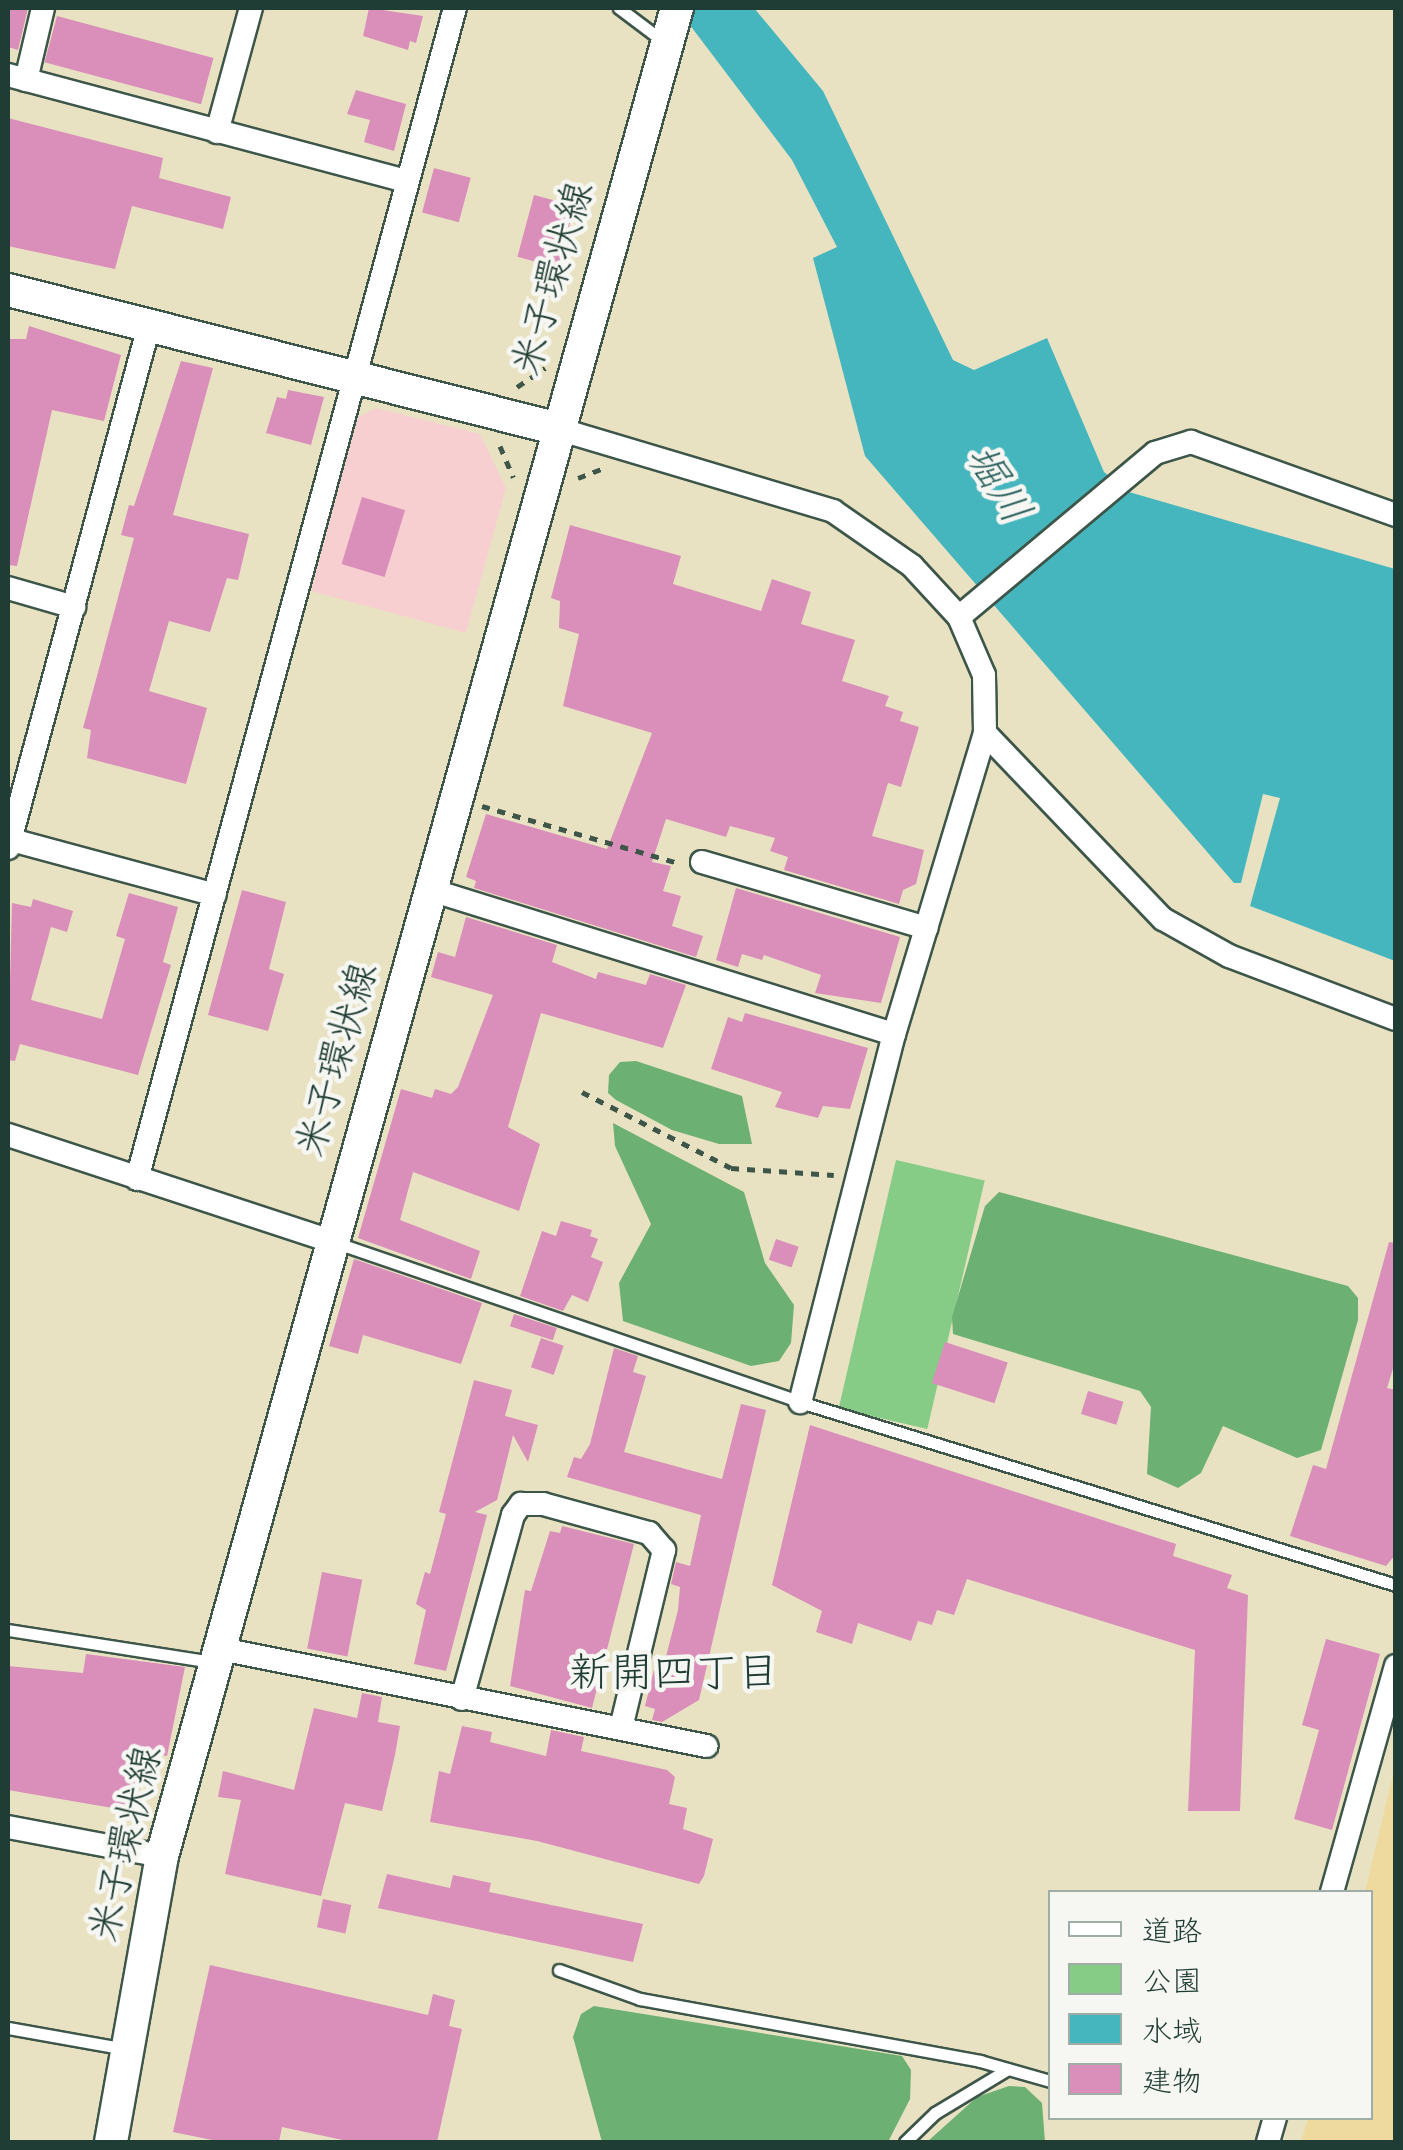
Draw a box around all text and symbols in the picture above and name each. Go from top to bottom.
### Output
street label: 米子環状線 [503,176,605,382]
water label: 堀川 [952,436,1040,534]
street label: 米子環状線 [287,957,389,1163]
district label: 新開四丁目 [569,1650,779,1700]
street label: 米子環状線 [81,1741,173,1947]
legend [1048,1890,1373,2120]
text: 道路 [1142,1913,1202,1952]
text: 公園 [1142,1963,1202,2002]
text: 水域 [1142,2013,1202,2052]
text: 建物 [1142,2063,1202,2102]

